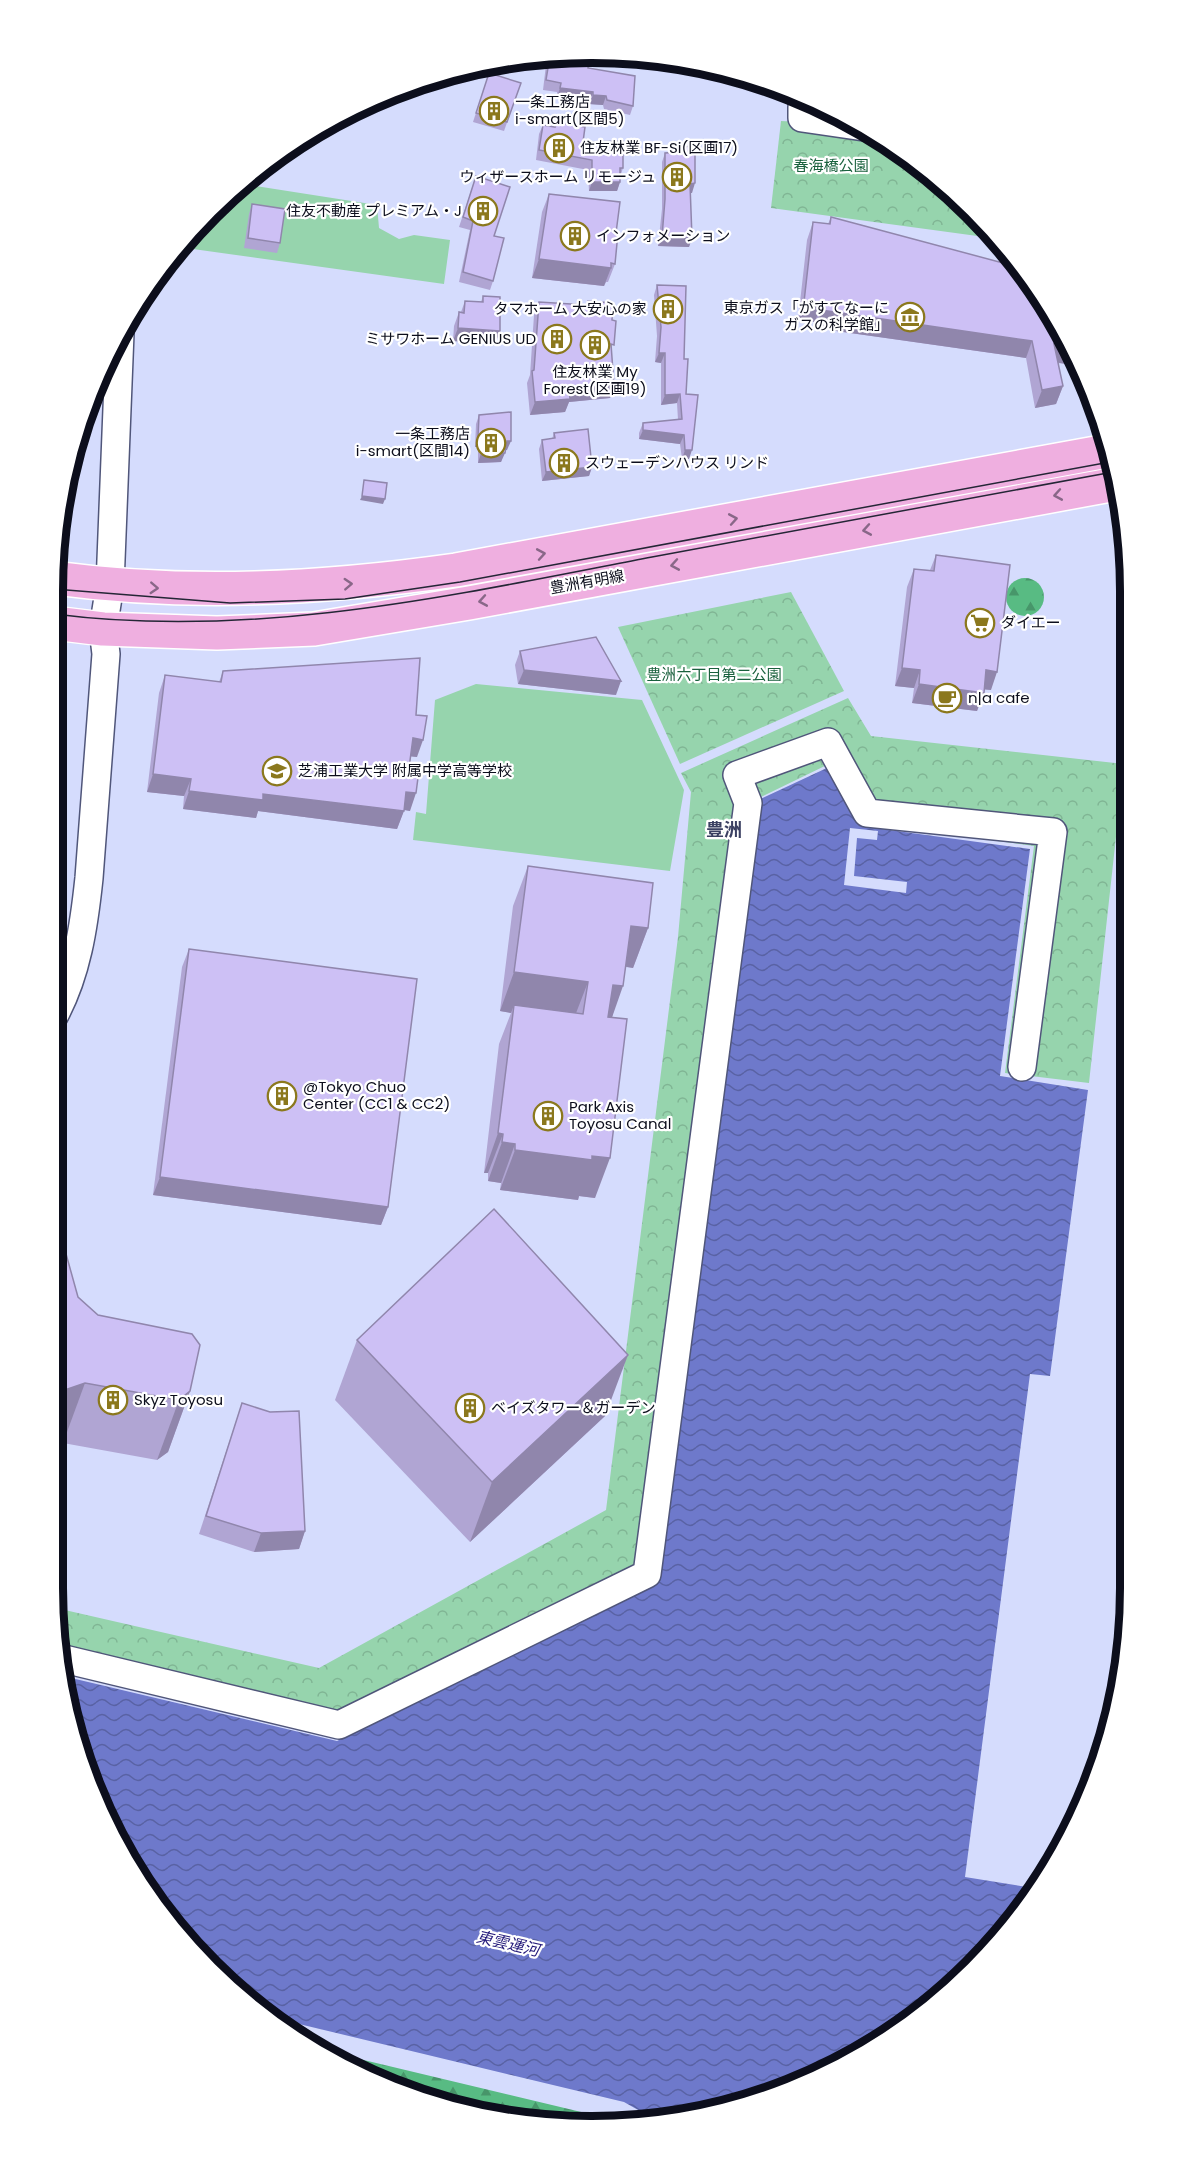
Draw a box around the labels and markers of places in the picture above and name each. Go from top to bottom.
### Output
place label: 一条工務店 i-smart(区間5) [515,91,624,129]
building icon: 一条工務店 i-smart(区間5) [478,95,510,127]
building icon: 住友林業 BF-Si(区画17) [543,132,575,164]
place label: 住友林業 BF-Si(区画17) [580,137,738,158]
building icon: ウィザースホーム リモージュ [661,161,693,193]
place label: ウィザースホーム リモージュ [460,166,656,187]
building icon: 住友不動産 プレミアム・J [467,195,499,227]
place label: 住友不動産 プレミアム・J [286,200,462,221]
building icon: インフォメーション [559,220,591,252]
place label: インフォメーション [596,225,730,246]
building icon: タマホーム 大安心の家 [652,293,684,325]
place label: 東京ガス「がすてなーに ガスの科学館」 [724,297,889,335]
place label: タマホーム 大安心の家 [493,298,647,319]
museum icon: 東京ガス「がすてなーに ガスの科学館」 [894,301,926,333]
building icon: ミサワホーム GENIUS UD [541,323,573,355]
place label: ミサワホーム GENIUS UD [365,328,536,349]
building icon: 住友林業 My Forest(区画19) [579,329,611,361]
place label: 住友林業 My Forest(区画19) [543,361,647,399]
place label: 一条工務店 i-smart(区間14) [356,423,470,461]
building icon: 一条工務店 i-smart(区間14) [475,427,507,459]
building icon: スウェーデンハウス リンド [548,447,580,479]
place label: スウェーデンハウス リンド [585,452,769,473]
supermarket icon: ダイエー [964,607,996,639]
place label: ダイエー [1001,612,1061,633]
cafe icon: n|a cafe [931,682,963,714]
place label: n|a cafe [968,687,1030,708]
school or university icon: 芝浦工業大学 附属中学高等学校 [261,755,293,787]
place label: 芝浦工業大学 附属中学高等学校 [298,760,512,781]
place label: @Tokyo Chuo Center (CC1 & CC2) [303,1076,450,1114]
building icon: @Tokyo Chuo Center (CC1 & CC2) [266,1080,298,1112]
place label: Park Axis Toyosu Canal [569,1096,671,1134]
building icon: Park Axis Toyosu Canal [532,1100,564,1132]
building icon: Skyz Toyosu [97,1384,129,1416]
place label: Skyz Toyosu [134,1389,223,1410]
building icon: ベイズタワー＆ガーデン [454,1392,486,1424]
place label: ベイズタワー＆ガーデン [491,1397,656,1418]

